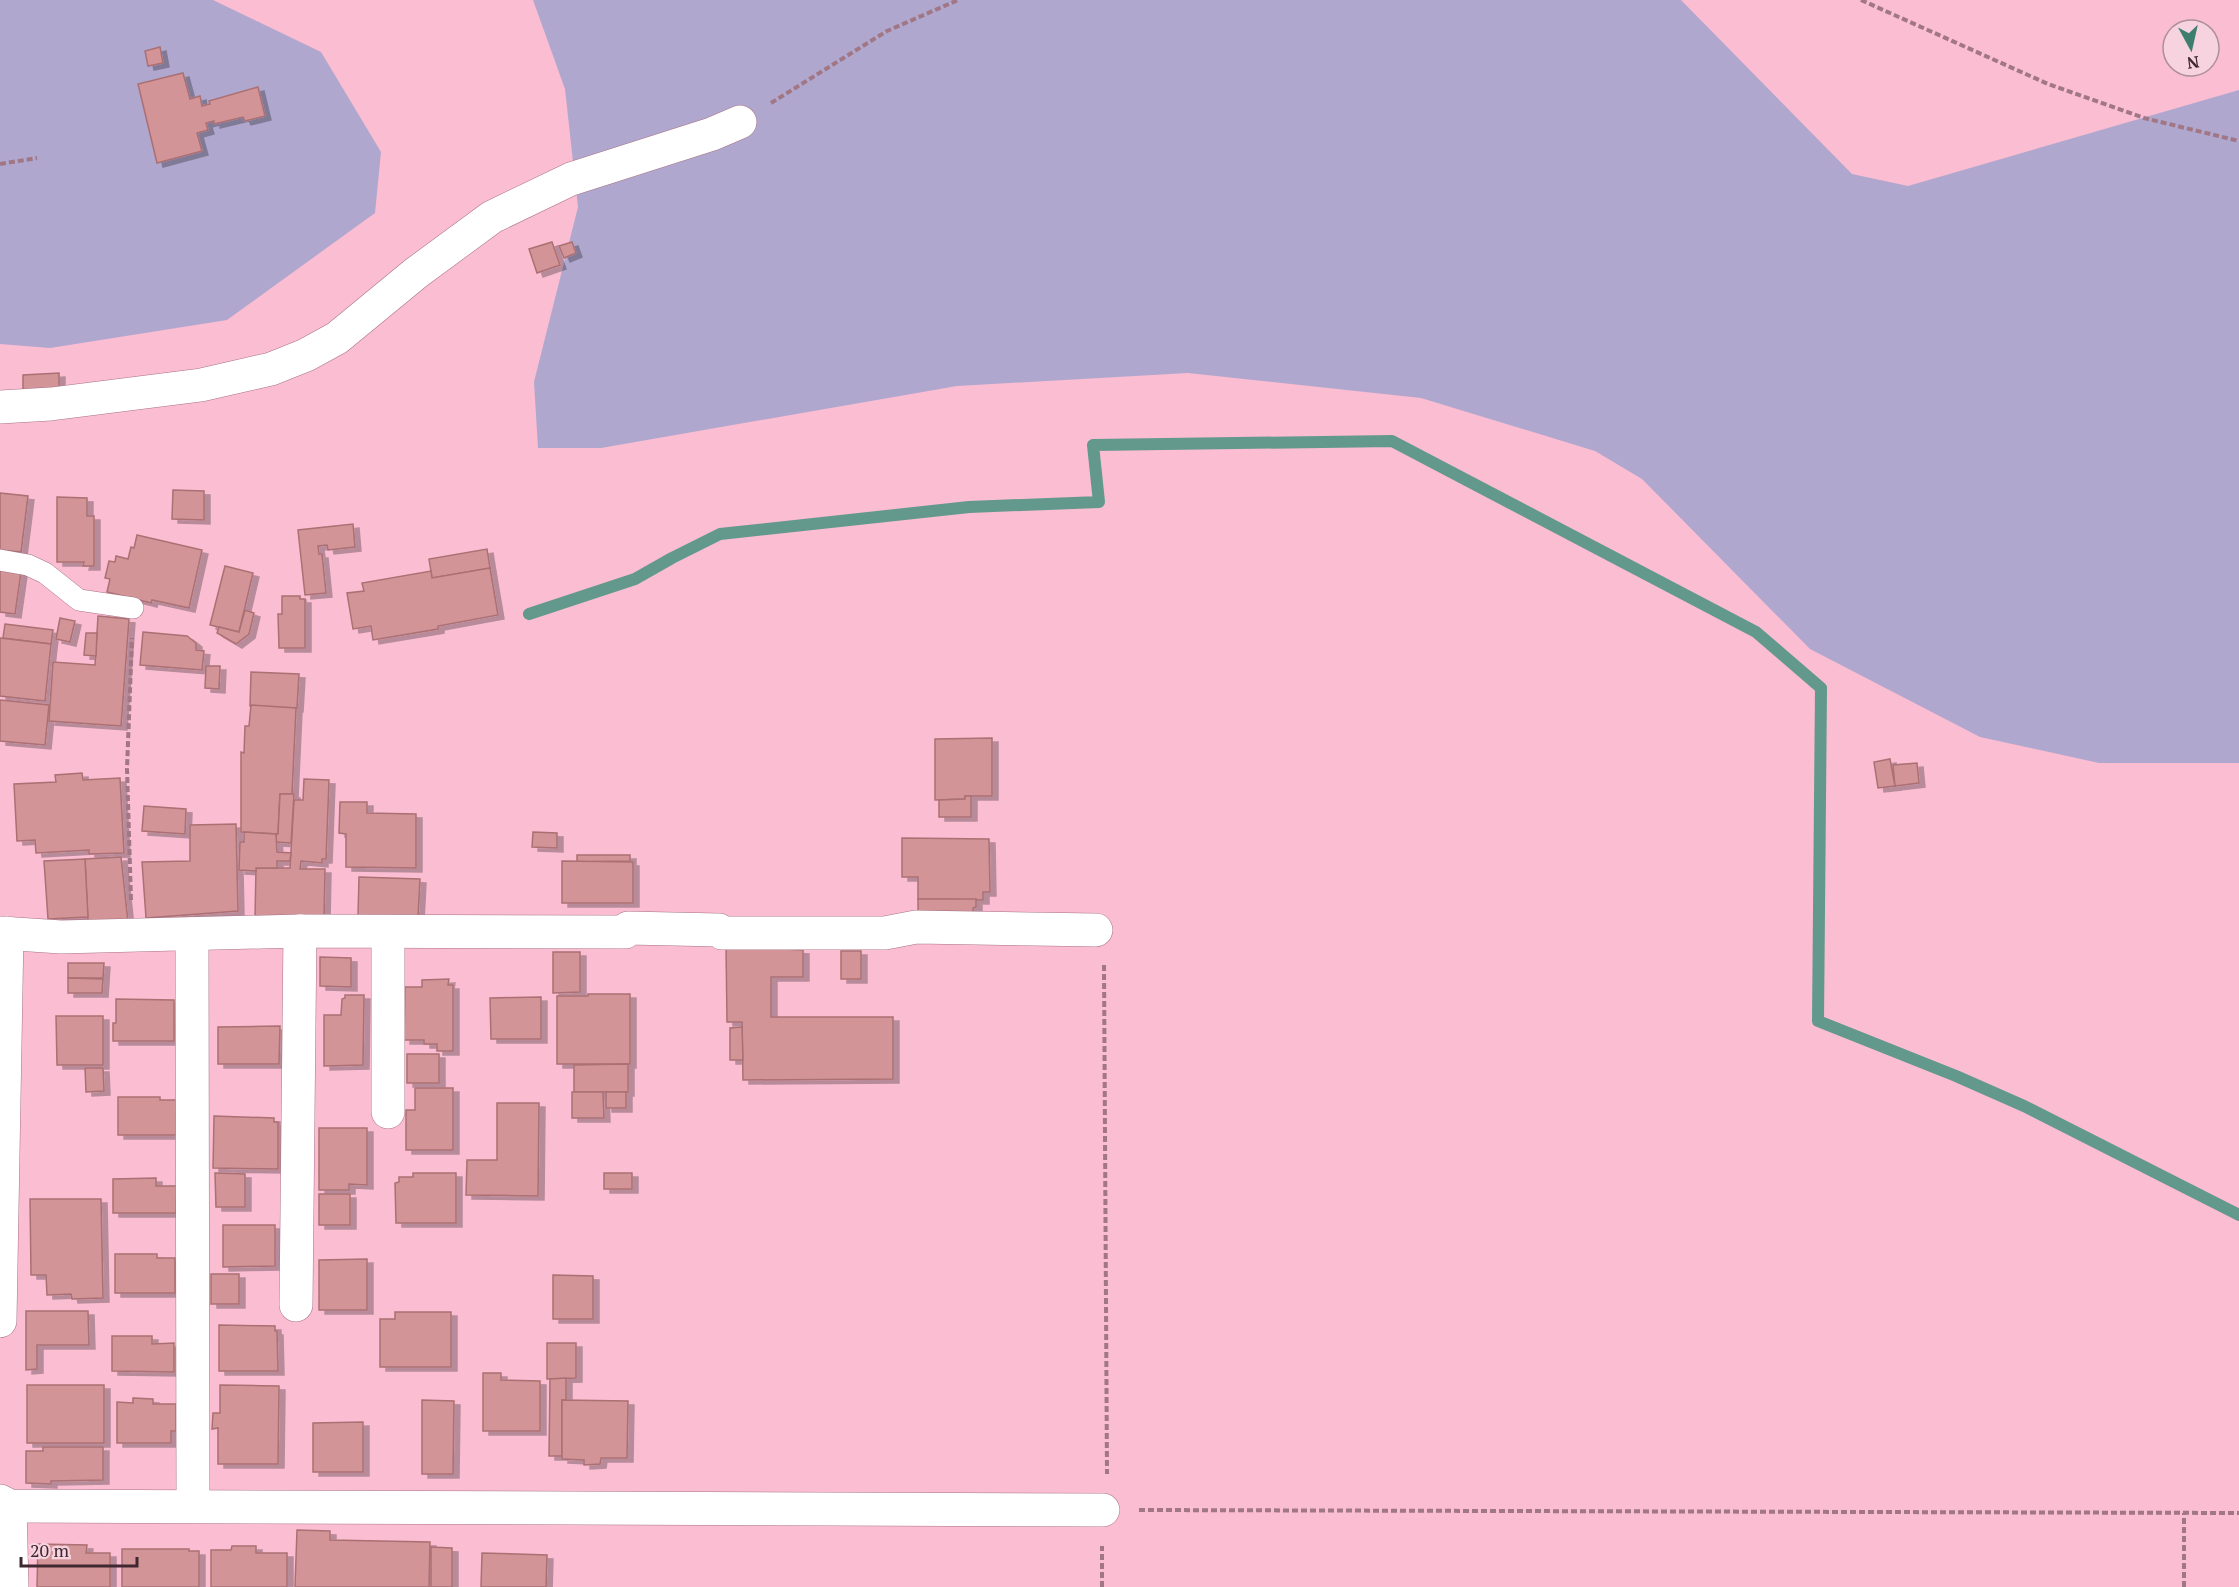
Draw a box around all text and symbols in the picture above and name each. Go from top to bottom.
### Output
north arrow [2161,18,2221,78]
text: N [2186,51,2201,75]
scale bar [21,1530,136,1568]
text: 20 m [30,1538,70,1562]

